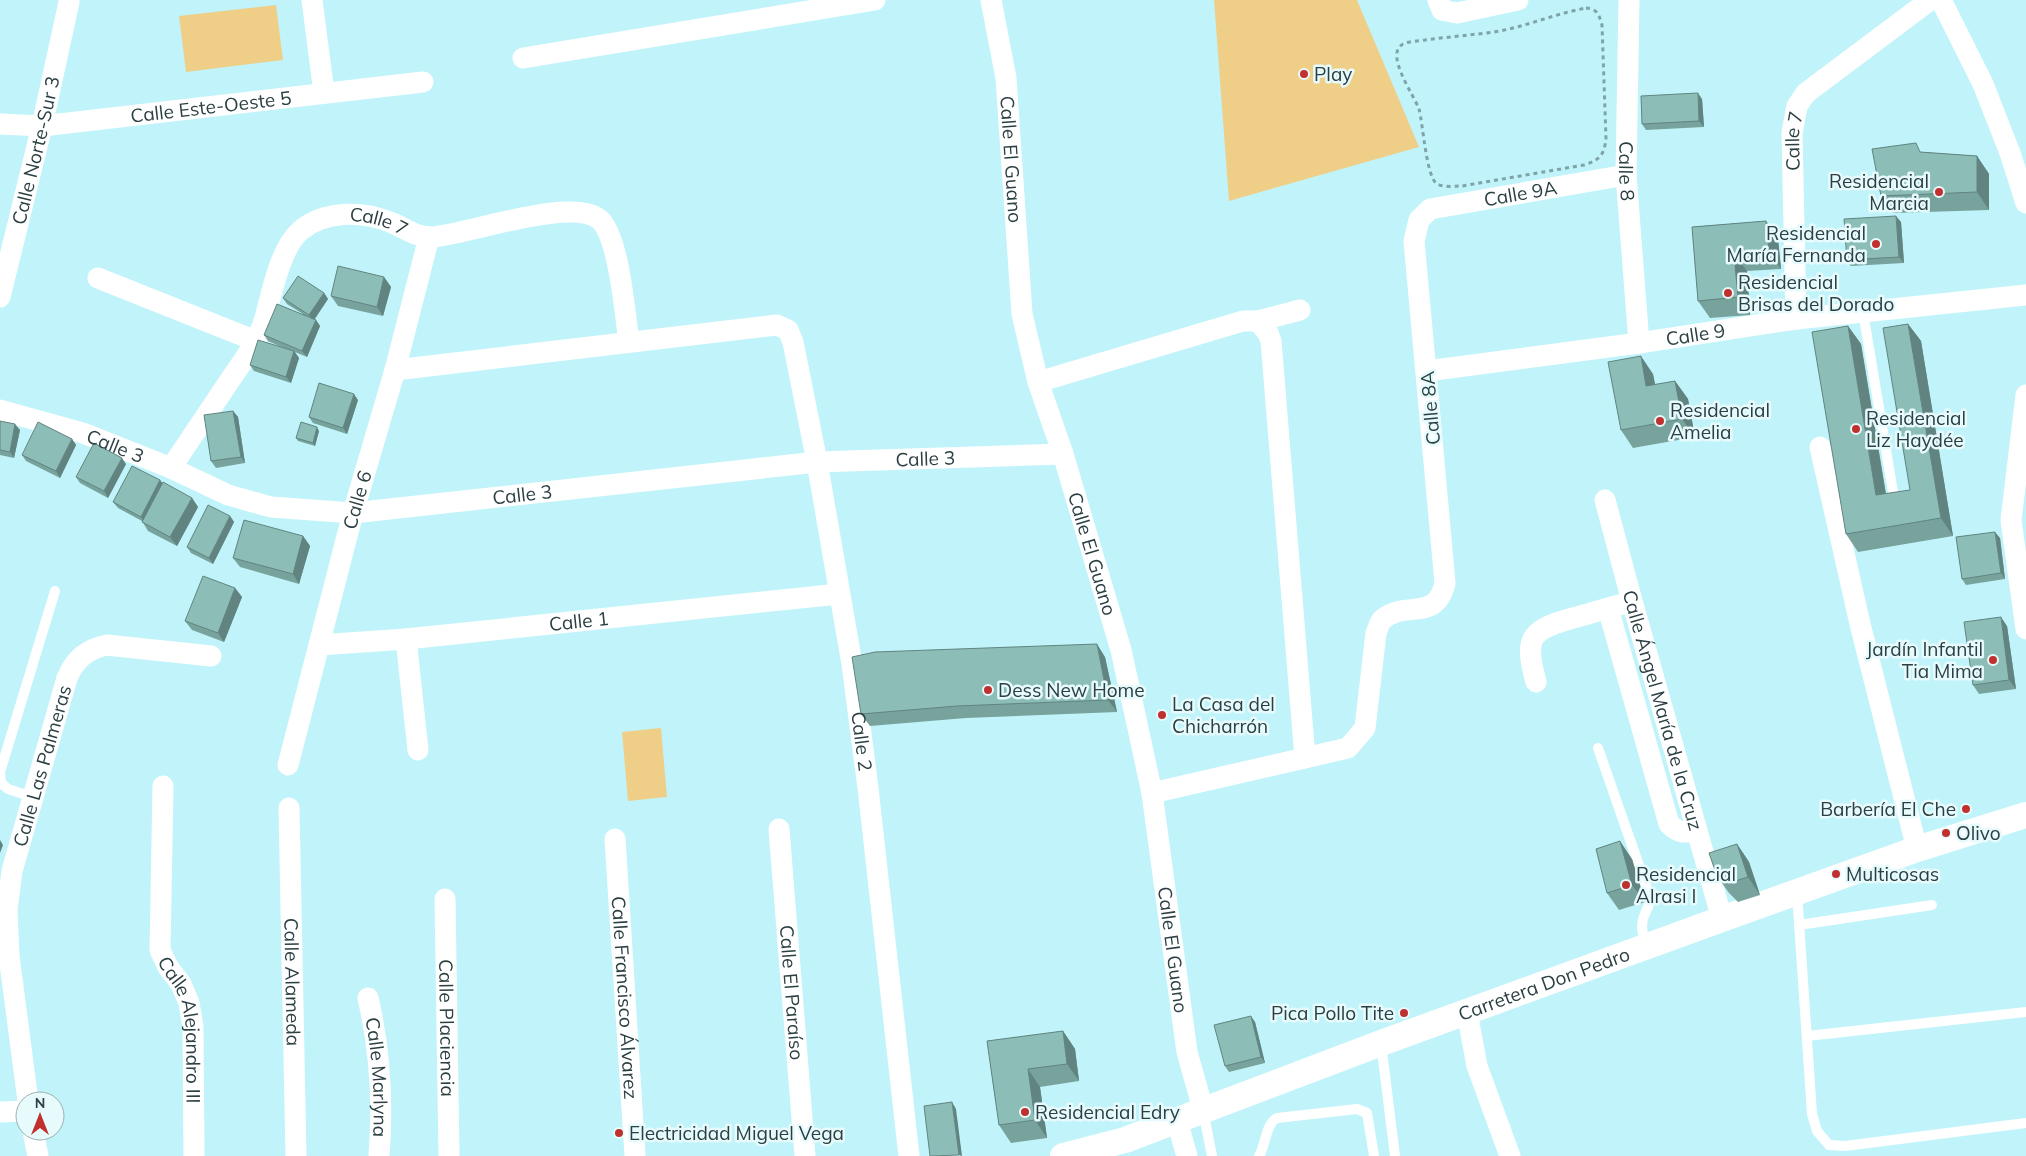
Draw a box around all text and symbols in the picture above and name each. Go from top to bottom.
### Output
place label: Play [1314,62,1352,86]
marker: Play [1298,68,1310,80]
street label: Calle Norte-Sur 3 [6,74,65,227]
street label: Calle Este-Oeste 5 [129,85,293,128]
street label: Calle El Guano [995,95,1028,224]
street label: Calle 7 [1779,109,1808,171]
street label: Calle 8 [1614,141,1640,202]
place label: Residencial Marcia [1829,169,1929,215]
street label: Calle 9A [1482,175,1559,211]
marker: Residencial Marcia [1933,186,1945,198]
street label: Calle 7 [349,202,413,241]
place label: Residencial María Fernanda [1727,221,1866,267]
marker: Residencial María Fernanda [1870,238,1882,250]
place label: Residencial Brisas del Dorado [1738,270,1894,316]
marker: Residencial Brisas del Dorado [1722,287,1734,299]
street label: Calle 9 [1664,318,1727,351]
street label: Calle 8A [1415,370,1445,446]
place label: Residencial Amelia [1670,398,1770,444]
place label: Residencial Liz Haydée [1866,406,1966,452]
marker: Residencial Amelia [1654,415,1666,427]
marker: Residencial Liz Haydée [1850,423,1862,435]
street label: Calle 3 [83,424,148,468]
street label: Calle 3 [895,446,956,471]
street label: Calle 6 [337,468,377,532]
street label: Calle 3 [491,479,553,510]
street label: Calle El Guano [1063,489,1122,618]
street label: Calle Ángel María de la Cruz [1618,587,1708,833]
street label: Calle 1 [548,606,610,636]
place label: Jardín Infantil Tia Mima [1866,637,1983,683]
marker: Jardín Infantil Tia Mima [1987,654,1999,666]
place label: Dess New Home [998,678,1145,702]
street label: Calle Las Palmeras [8,682,76,849]
marker: Dess New Home [982,684,994,696]
place label: La Casa del Chicharrón [1172,692,1275,738]
marker: La Casa del Chicharrón [1156,709,1168,721]
street label: Calle 2 [846,710,878,772]
place label: Barbería El Che [1820,797,1956,821]
marker: Barbería El Che [1960,803,1972,815]
place label: Olivo [1956,821,2001,845]
marker: Olivo [1940,827,1952,839]
place label: Residencial Alrasi I [1636,862,1736,908]
place label: Multicosas [1846,862,1939,886]
marker: Multicosas [1830,868,1842,880]
marker: Residencial Alrasi I [1620,879,1632,891]
street label: Calle El Guano [1153,885,1194,1015]
street label: Calle Francisco Álvarez [607,895,643,1100]
street label: Calle Alameda [279,918,306,1046]
street label: Calle El Paraíso [775,924,809,1061]
street label: Carretera Don Pedro [1455,942,1633,1026]
street label: Calle Alejandro III [153,952,206,1104]
street label: Calle Placiencia [434,959,460,1097]
place label: Pica Pollo Tite [1271,1001,1394,1025]
marker: Pica Pollo Tite [1398,1007,1410,1019]
street label: Calle Marlyna [360,1015,393,1138]
north arrow [15,1091,65,1141]
text: N [35,1094,45,1112]
place label: Residencial Edry [1035,1100,1180,1124]
marker: Residencial Edry [1019,1106,1031,1118]
place label: Electricidad Miguel Vega [629,1121,844,1145]
marker: Electricidad Miguel Vega [613,1127,625,1139]

